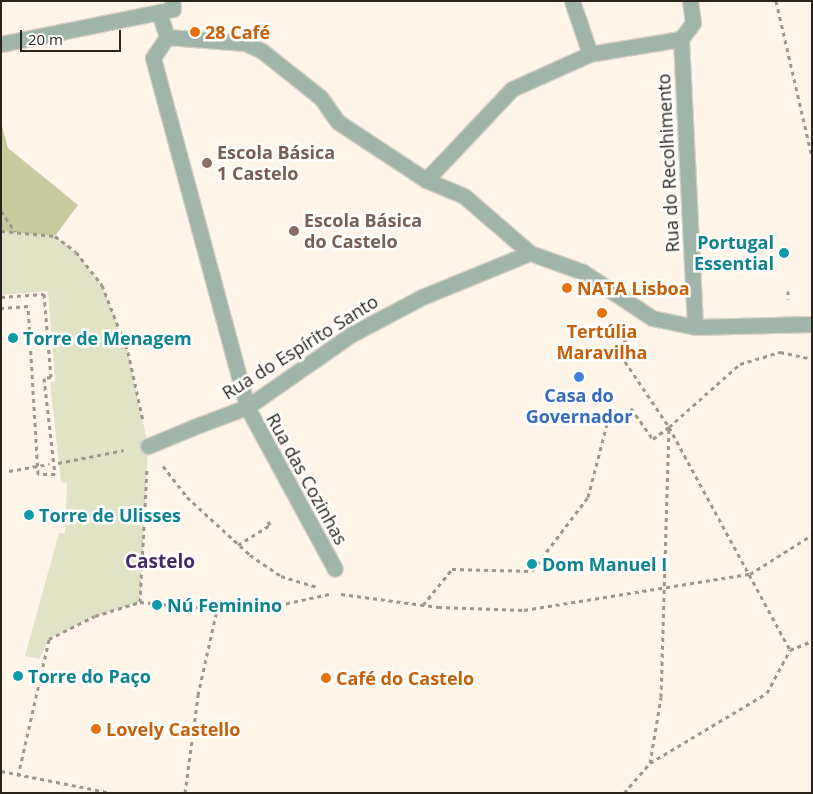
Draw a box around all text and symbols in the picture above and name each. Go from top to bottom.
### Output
scale bar [22,20,124,52]
place label: 28 Café [205,21,270,43]
marker: 28 Café [189,26,201,38]
text: 20 m [28,29,63,49]
street label: Rua do Recolhimento [653,73,683,253]
place label: Escola Básica 1 Castelo [217,142,335,184]
marker: Escola Básica 1 Castelo [201,157,213,169]
place label: Escola Básica do Castelo [304,210,422,252]
marker: Escola Básica do Castelo [288,225,300,237]
place label: Portugal Essential [694,232,774,274]
marker: Portugal Essential [778,247,790,259]
place label: NATA Lisboa [577,277,690,299]
marker: NATA Lisboa [561,282,573,294]
street label: Rua do Espírito Santo [218,290,382,404]
marker: Tertúlia Maravilha [596,307,608,319]
place label: Tertúlia Maravilha [557,321,647,364]
place label: Torre de Menagem [23,327,192,349]
marker: Torre de Menagem [7,332,19,344]
marker: Casa do Governador [573,371,585,383]
place label: Casa do Governador [526,385,632,428]
street label: Rua das Cozinhas [262,410,352,548]
place label: Torre de Ulisses [39,504,181,526]
marker: Torre de Ulisses [23,509,35,521]
district label: Castelo [125,551,195,573]
place label: Dom Manuel I [542,553,667,575]
marker: Dom Manuel I [526,558,538,570]
place label: Nú Feminino [167,594,282,616]
marker: Nú Feminino [151,599,163,611]
place label: Torre do Paço [28,665,151,687]
place label: Café do Castelo [336,667,474,689]
marker: Torre do Paço [12,670,24,682]
marker: Café do Castelo [320,672,332,684]
place label: Lovely Castello [106,718,240,740]
marker: Lovely Castello [90,723,102,735]

